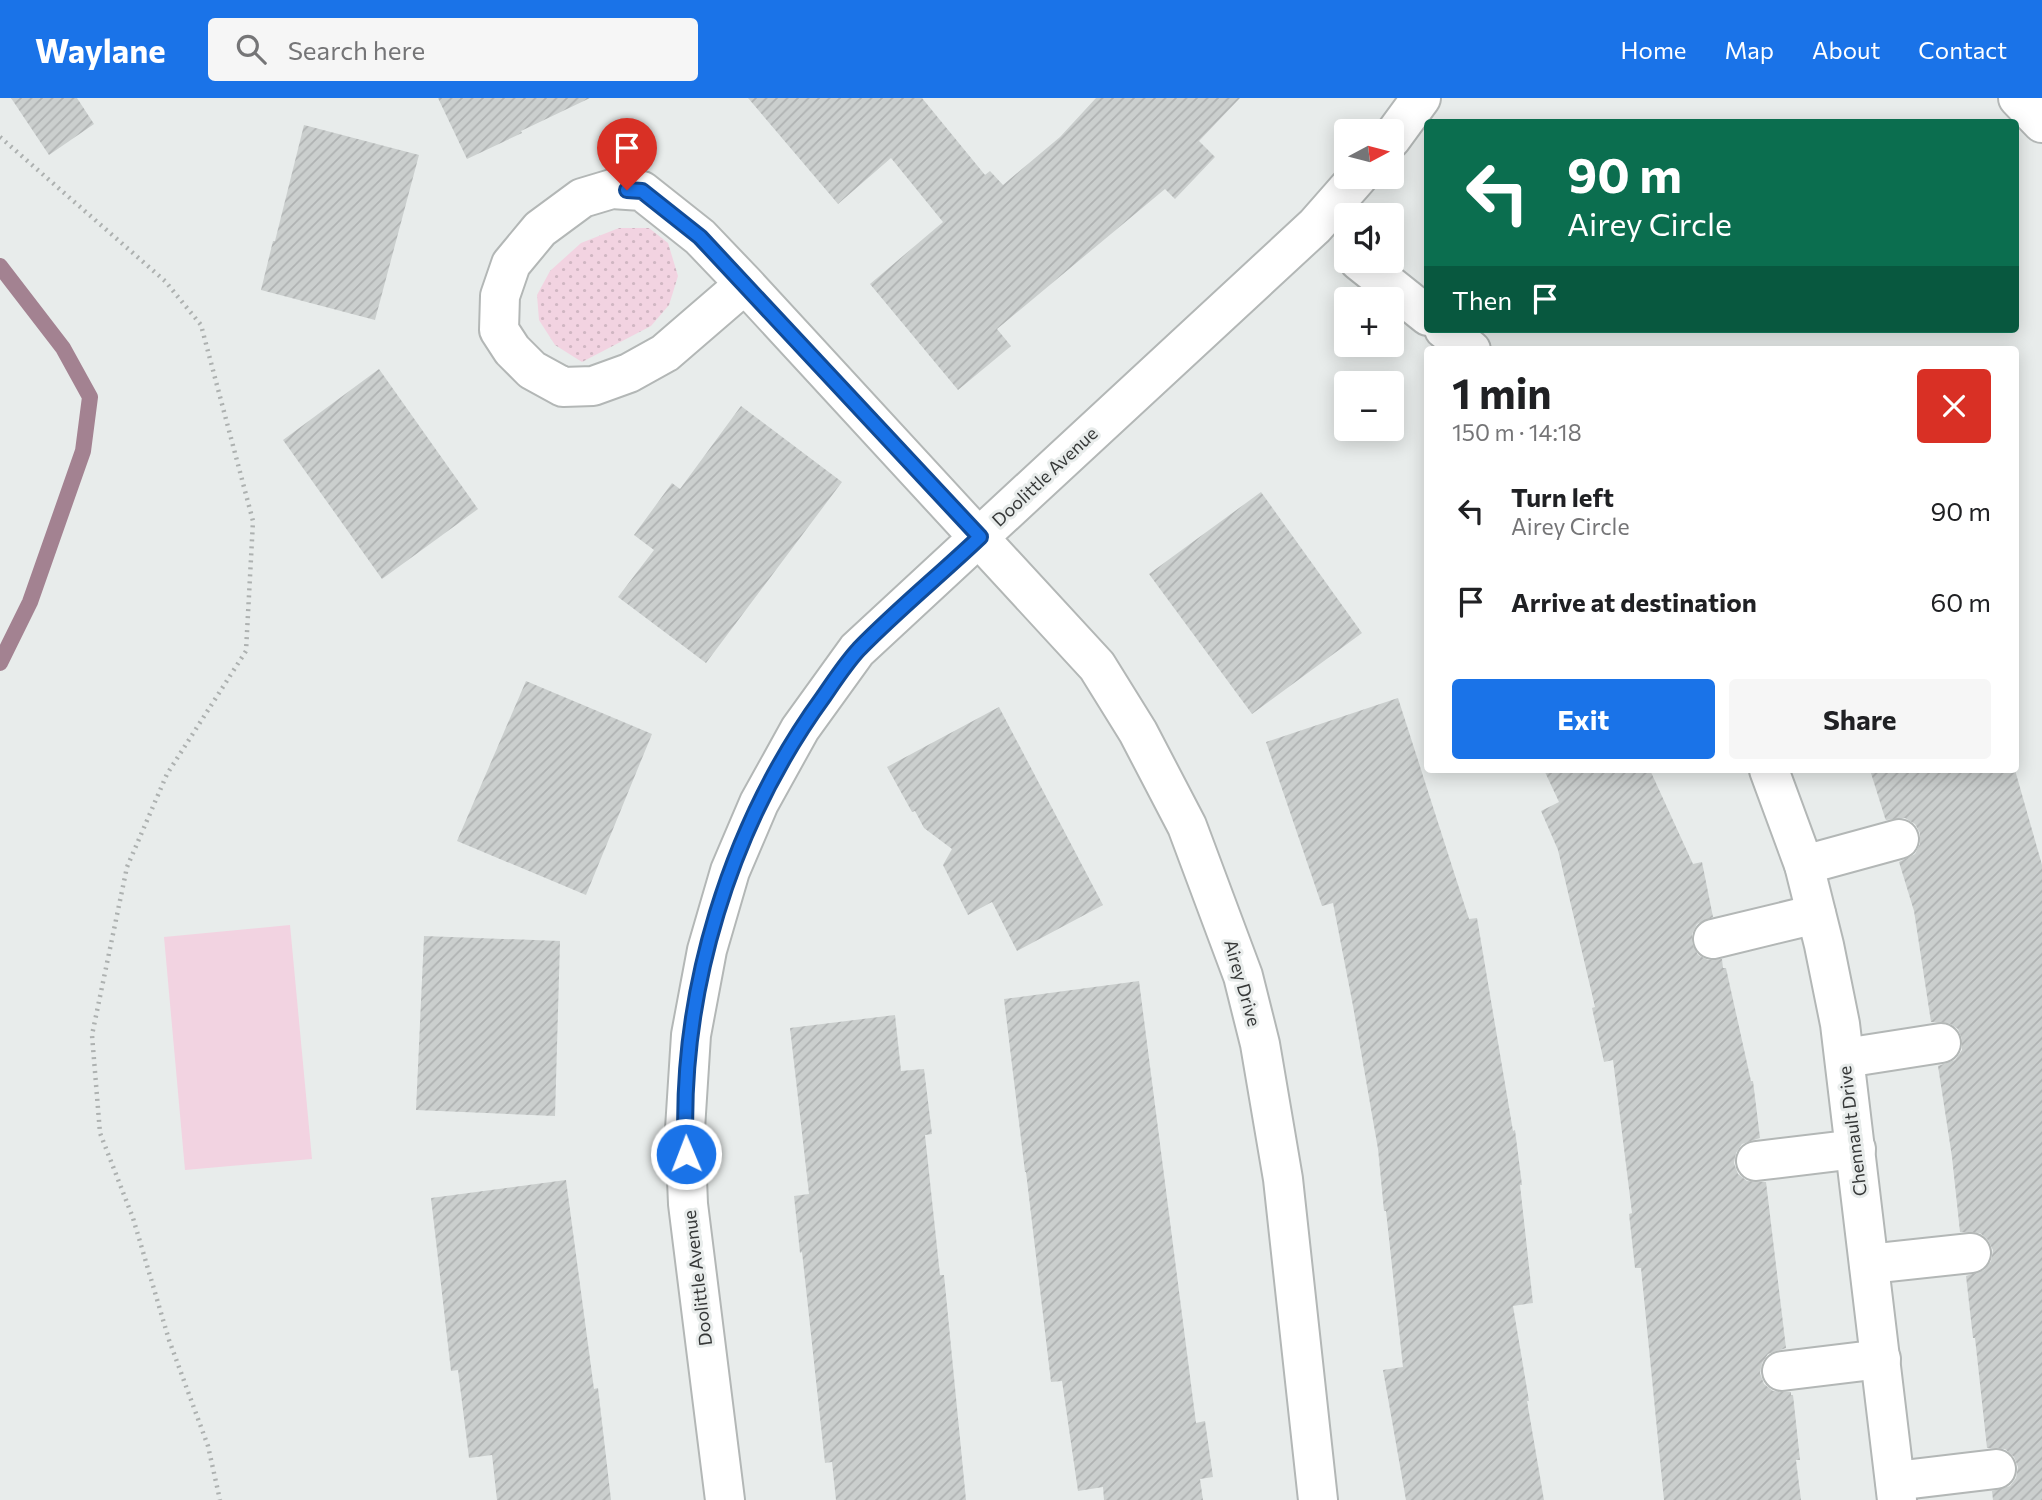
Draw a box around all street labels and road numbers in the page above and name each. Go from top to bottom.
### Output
street label: Doolittle Avenue [987,422,1102,531]
street label: Airey Drive [1220,937,1266,1029]
street label: Chennault Drive [1833,1065,1871,1198]
street label: Doolittle Avenue [678,1209,716,1347]

